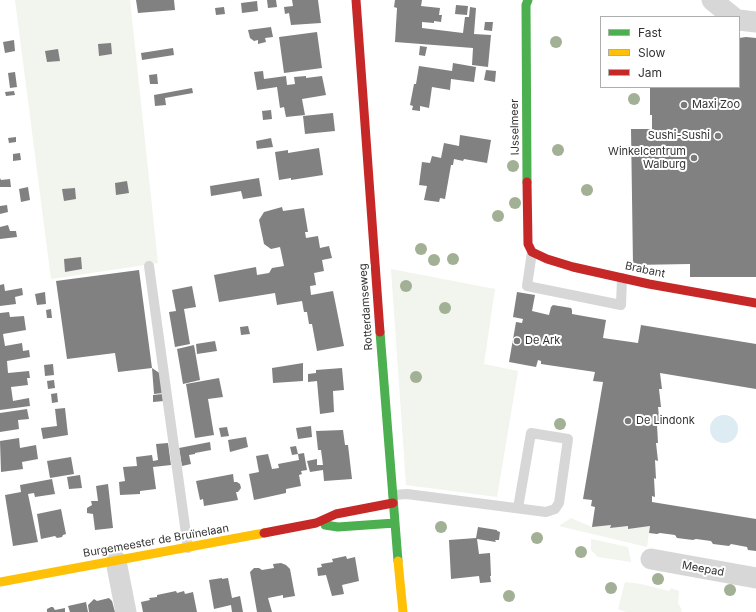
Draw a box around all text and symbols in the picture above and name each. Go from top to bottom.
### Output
legend [600,16,740,88]
text: Fast [638,25,662,40]
text: Slow [638,45,665,60]
text: Jam [638,65,662,80]
place label: Maxi Zoo [692,98,740,112]
street label: IJsselmeer [508,99,522,155]
marker: Maxi Zoo [679,100,689,110]
place label: Sushi-Sushi [648,129,710,143]
marker: Sushi-Sushi [713,131,723,141]
place label: Winkelcentrum Walburg [608,145,686,171]
marker: Winkelcentrum Walburg [689,153,699,163]
street label: Brabant [624,259,666,281]
street label: Rotterdamseweg [356,263,376,351]
place label: De Ark [525,334,560,348]
marker: De Ark [512,336,522,346]
place label: De Lindonk [636,414,695,428]
marker: De Lindonk [623,416,633,426]
street label: Burgemeester de Bruïnelaan [82,522,230,560]
street label: Meepad [681,559,725,579]

